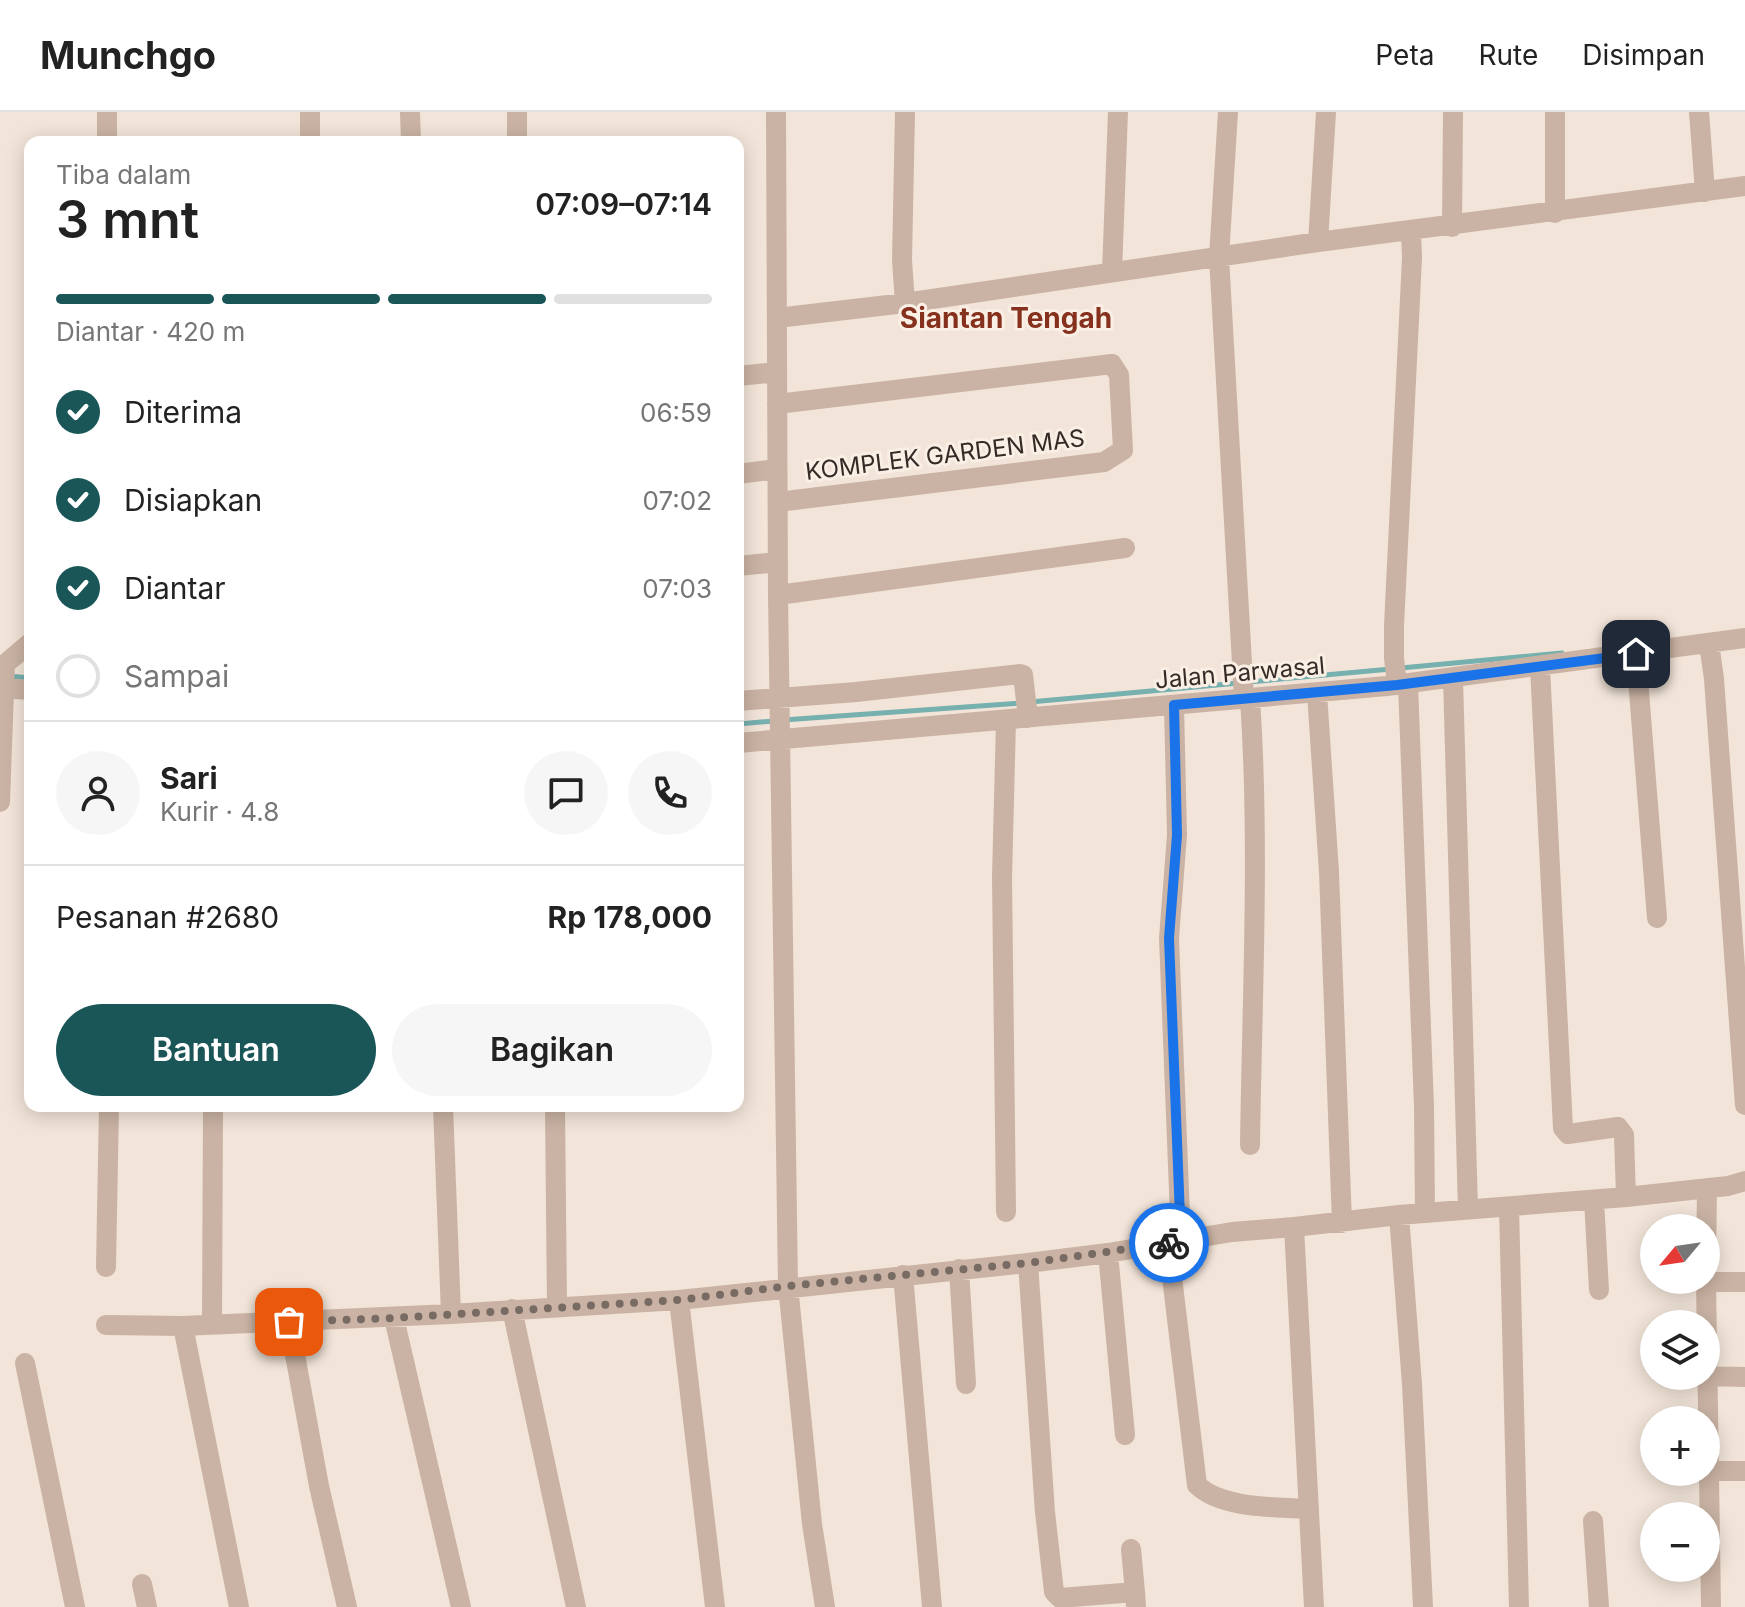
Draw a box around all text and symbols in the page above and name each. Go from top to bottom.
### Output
text: Munchgo [40,32,216,78]
text: Peta [1375,38,1434,72]
text: Rute [1478,38,1538,72]
text: Disimpan [1582,38,1705,72]
text: Tiba dalam [56,159,191,190]
text: 07:09–07:14 [535,186,712,222]
text: 3 mnt [56,188,199,251]
district label: Siantan Tengah [900,301,1112,335]
text: Diantar · 420 m [56,316,245,347]
icon: check [56,390,100,434]
text: Diterima [124,394,242,430]
text: 06:59 [640,397,712,428]
street label: KOMPLEK GARDEN MAS [804,423,1086,486]
icon: check [56,478,100,522]
text: Disiapkan [124,482,262,518]
text: 07:02 [643,485,712,516]
icon: check [56,566,100,610]
text: Diantar [124,570,226,606]
text: 07:03 [642,573,712,604]
pin [1602,620,1670,688]
icon: home [1614,632,1658,676]
street label: Jalan Parwasal [1154,651,1326,694]
text: Sampai [124,658,229,694]
button: person [56,751,140,835]
button: chat [524,751,608,835]
button: phone [628,751,712,835]
text: Sari [160,760,218,796]
text: Kurir · 4.8 [160,796,279,827]
text: Pesanan #2680 [56,899,279,935]
text: Rp 178,000 [548,899,712,935]
button: Bantuan [56,1004,376,1096]
button: Bagikan [392,1004,712,1096]
courier [1129,1203,1209,1283]
north arrow [1640,1214,1720,1294]
map controls [1640,1214,1720,1582]
icon: bike [1147,1221,1191,1265]
pin [255,1288,323,1356]
icon: bag [267,1300,311,1344]
button: layers [1640,1310,1720,1390]
button: + [1640,1406,1720,1486]
button: − [1640,1502,1720,1582]

